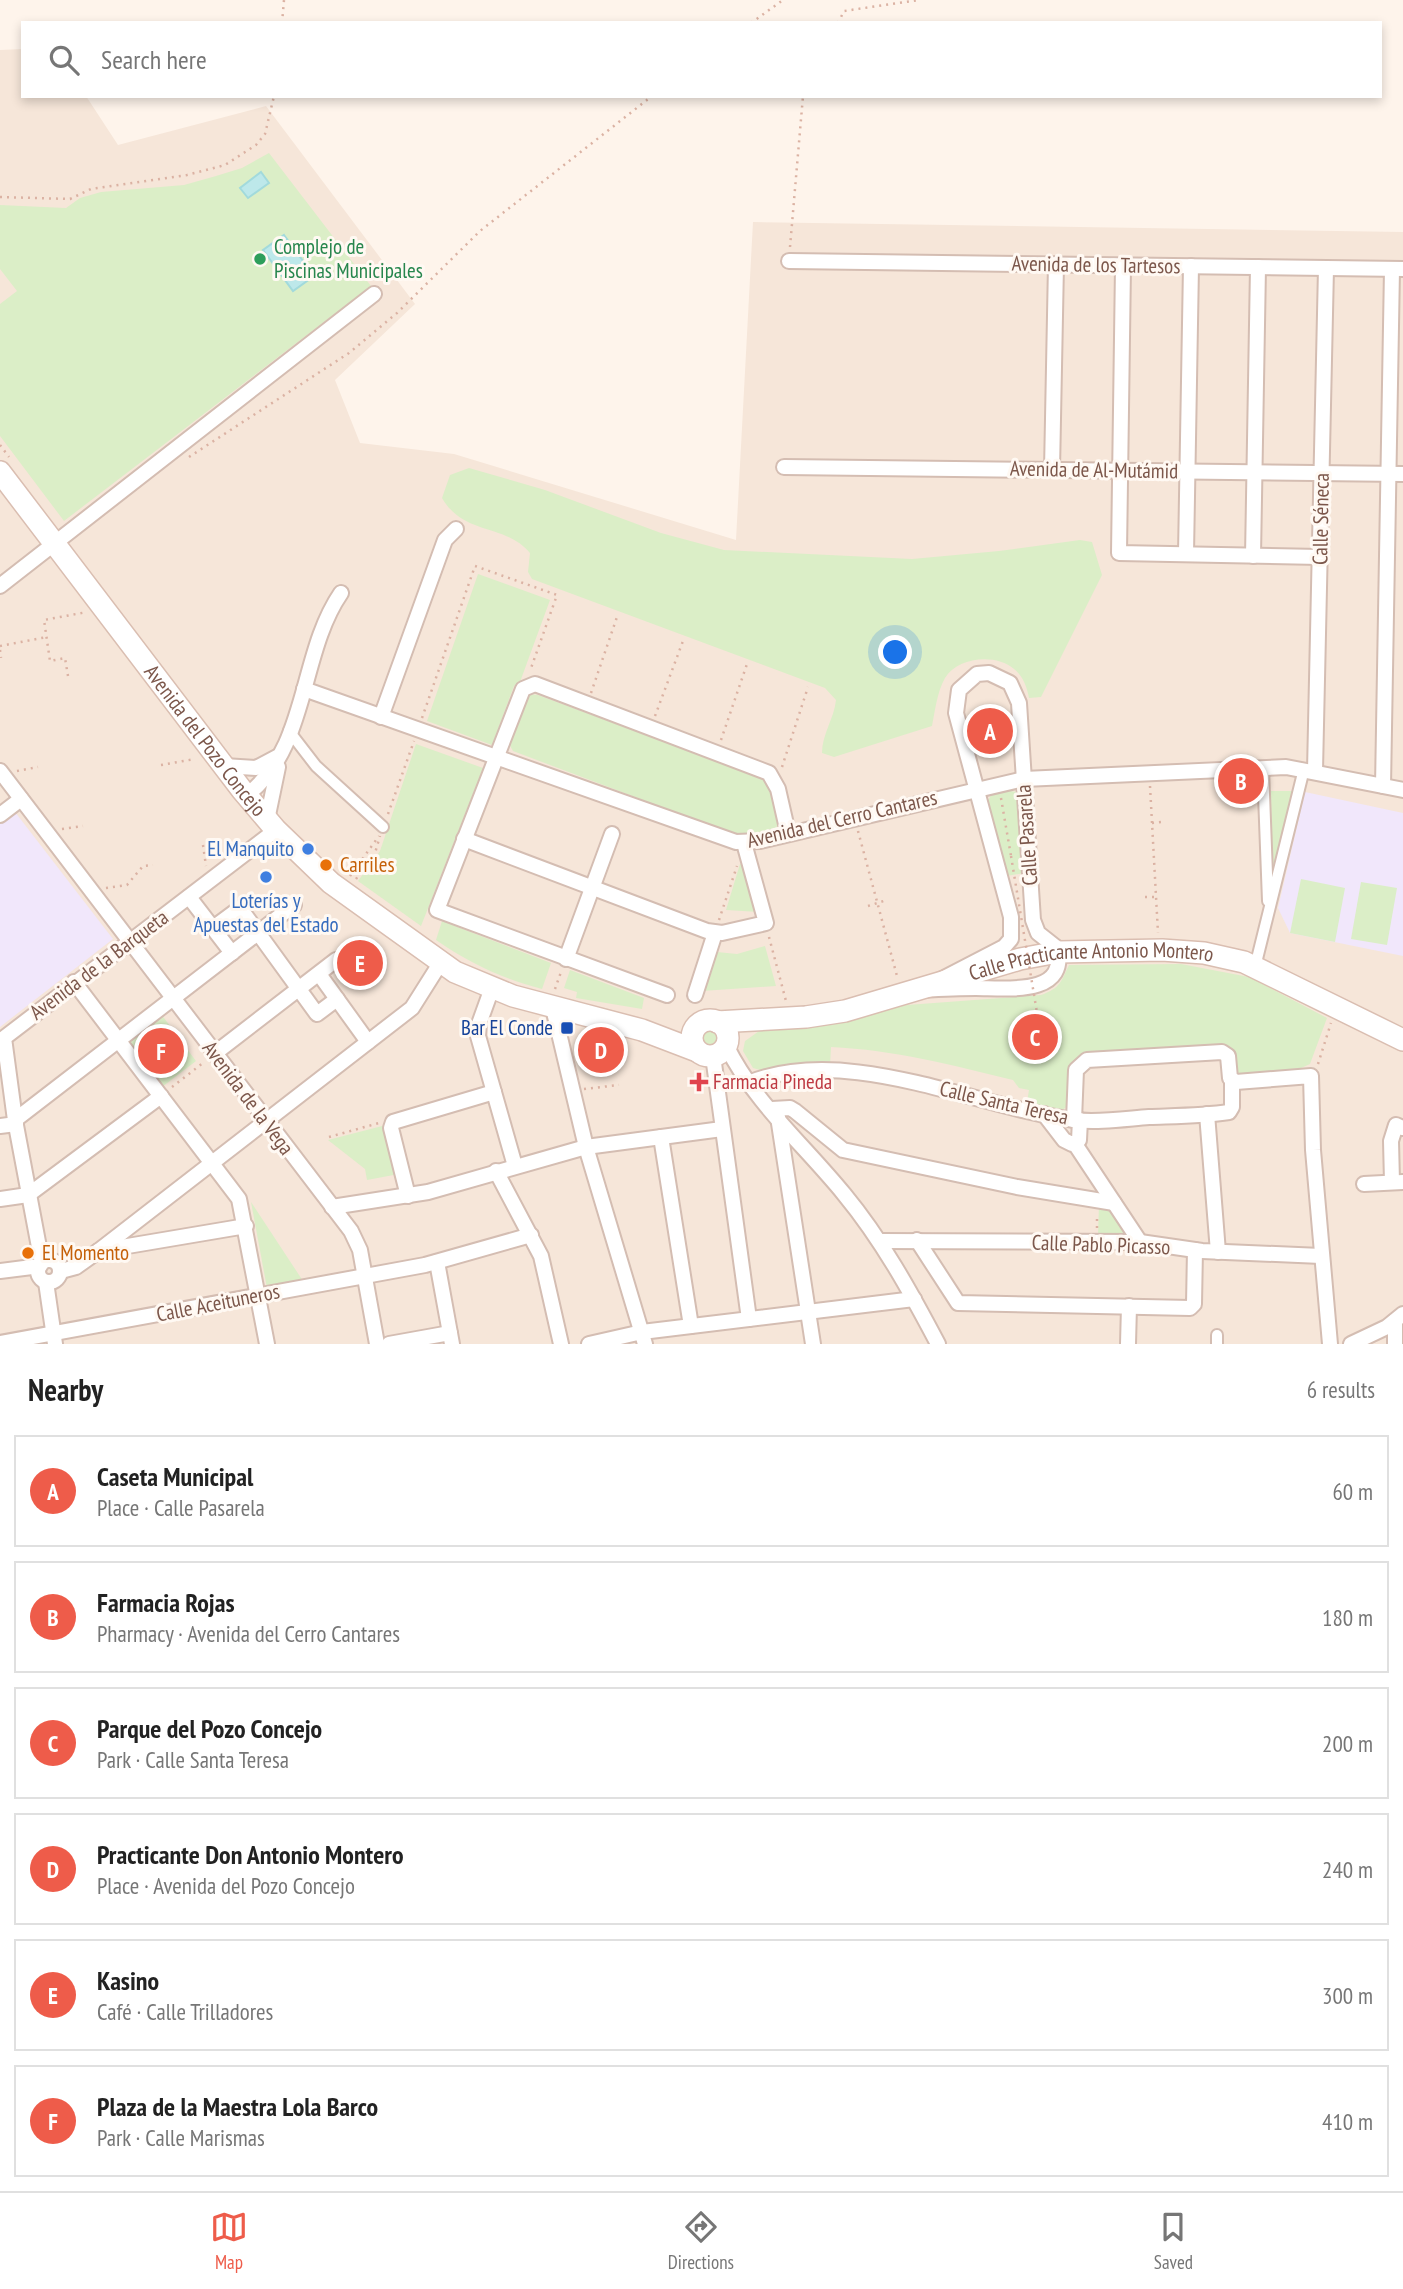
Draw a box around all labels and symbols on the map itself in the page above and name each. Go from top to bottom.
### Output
place label: Complejo de Piscinas Municipales [274,233,423,284]
street label: Avenida de los Tartesos [1011,250,1181,279]
marker: Complejo de Piscinas Municipales [252,251,268,267]
street label: Avenida de Al-Mutámid [1010,455,1178,484]
street label: Calle Séneca [1306,473,1335,565]
your location [878,635,912,669]
street label: Avenida del Pozo Concejo [139,659,272,822]
pin: A [967,705,1013,757]
pin: B [1218,755,1264,807]
street label: Avenida del Cerro Cantares [744,783,940,854]
street label: Calle Pasarela [1010,784,1043,886]
place label: El Manquito [207,835,294,862]
marker: El Manquito [300,841,316,857]
place label: Carriles [340,851,394,878]
marker: Carriles [318,857,334,873]
marker: Loterías y Apuestas del Estado [258,869,274,885]
place label: Loterías y Apuestas del Estado [193,887,339,938]
street label: Avenida de la Barqueta [24,904,173,1026]
street label: Calle Practicante Antonio Montero [966,936,1216,986]
pin: E [337,937,383,989]
pin: C [1012,1011,1058,1063]
place label: Bar El Conde [461,1014,553,1041]
marker: Bar El Conde [559,1020,575,1036]
pin: D [578,1024,624,1076]
pin: F [138,1025,184,1077]
street label: Avenida de la Vega [197,1035,300,1160]
place label: Farmacia Pineda [713,1068,832,1095]
marker: Farmacia Pineda [691,1074,707,1090]
street label: Calle Santa Teresa [937,1075,1071,1130]
street label: Calle Pablo Picasso [1031,1229,1171,1260]
place label: El Momento [42,1239,129,1266]
marker: El Momento [20,1245,36,1261]
street label: Calle Aceituneros [154,1277,282,1328]

